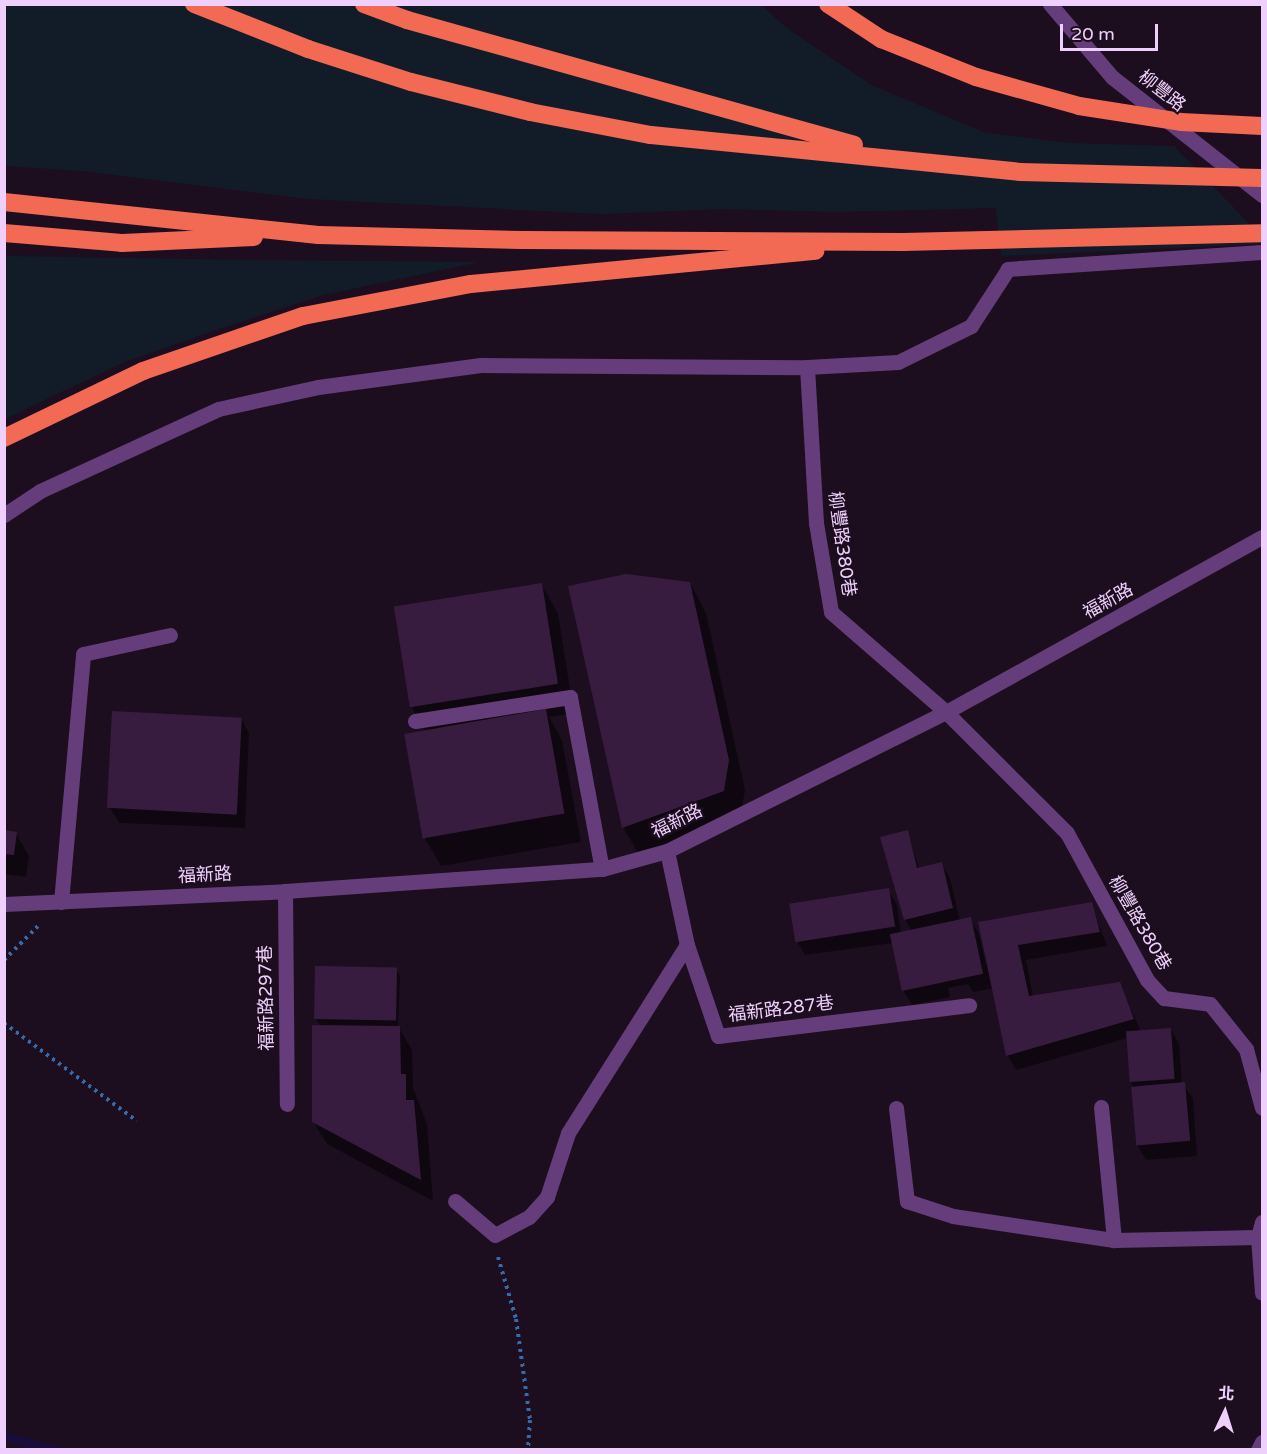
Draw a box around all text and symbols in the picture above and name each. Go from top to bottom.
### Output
scale bar [1063,12,1160,50]
text: 20 m [1071,23,1115,45]
street label: 柳豐路 [1134,66,1190,116]
street label: 柳豐路380巷 [824,490,860,598]
street label: 福新路 [1079,578,1137,624]
street label: 福新路 [648,799,706,843]
street label: 福新路 [177,863,233,887]
street label: 柳豐路380巷 [1104,872,1176,974]
street label: 福新路297巷 [254,945,278,1051]
street label: 福新路287巷 [727,992,835,1026]
north arrow [1195,1382,1255,1442]
text: 北 [1218,1384,1235,1405]

